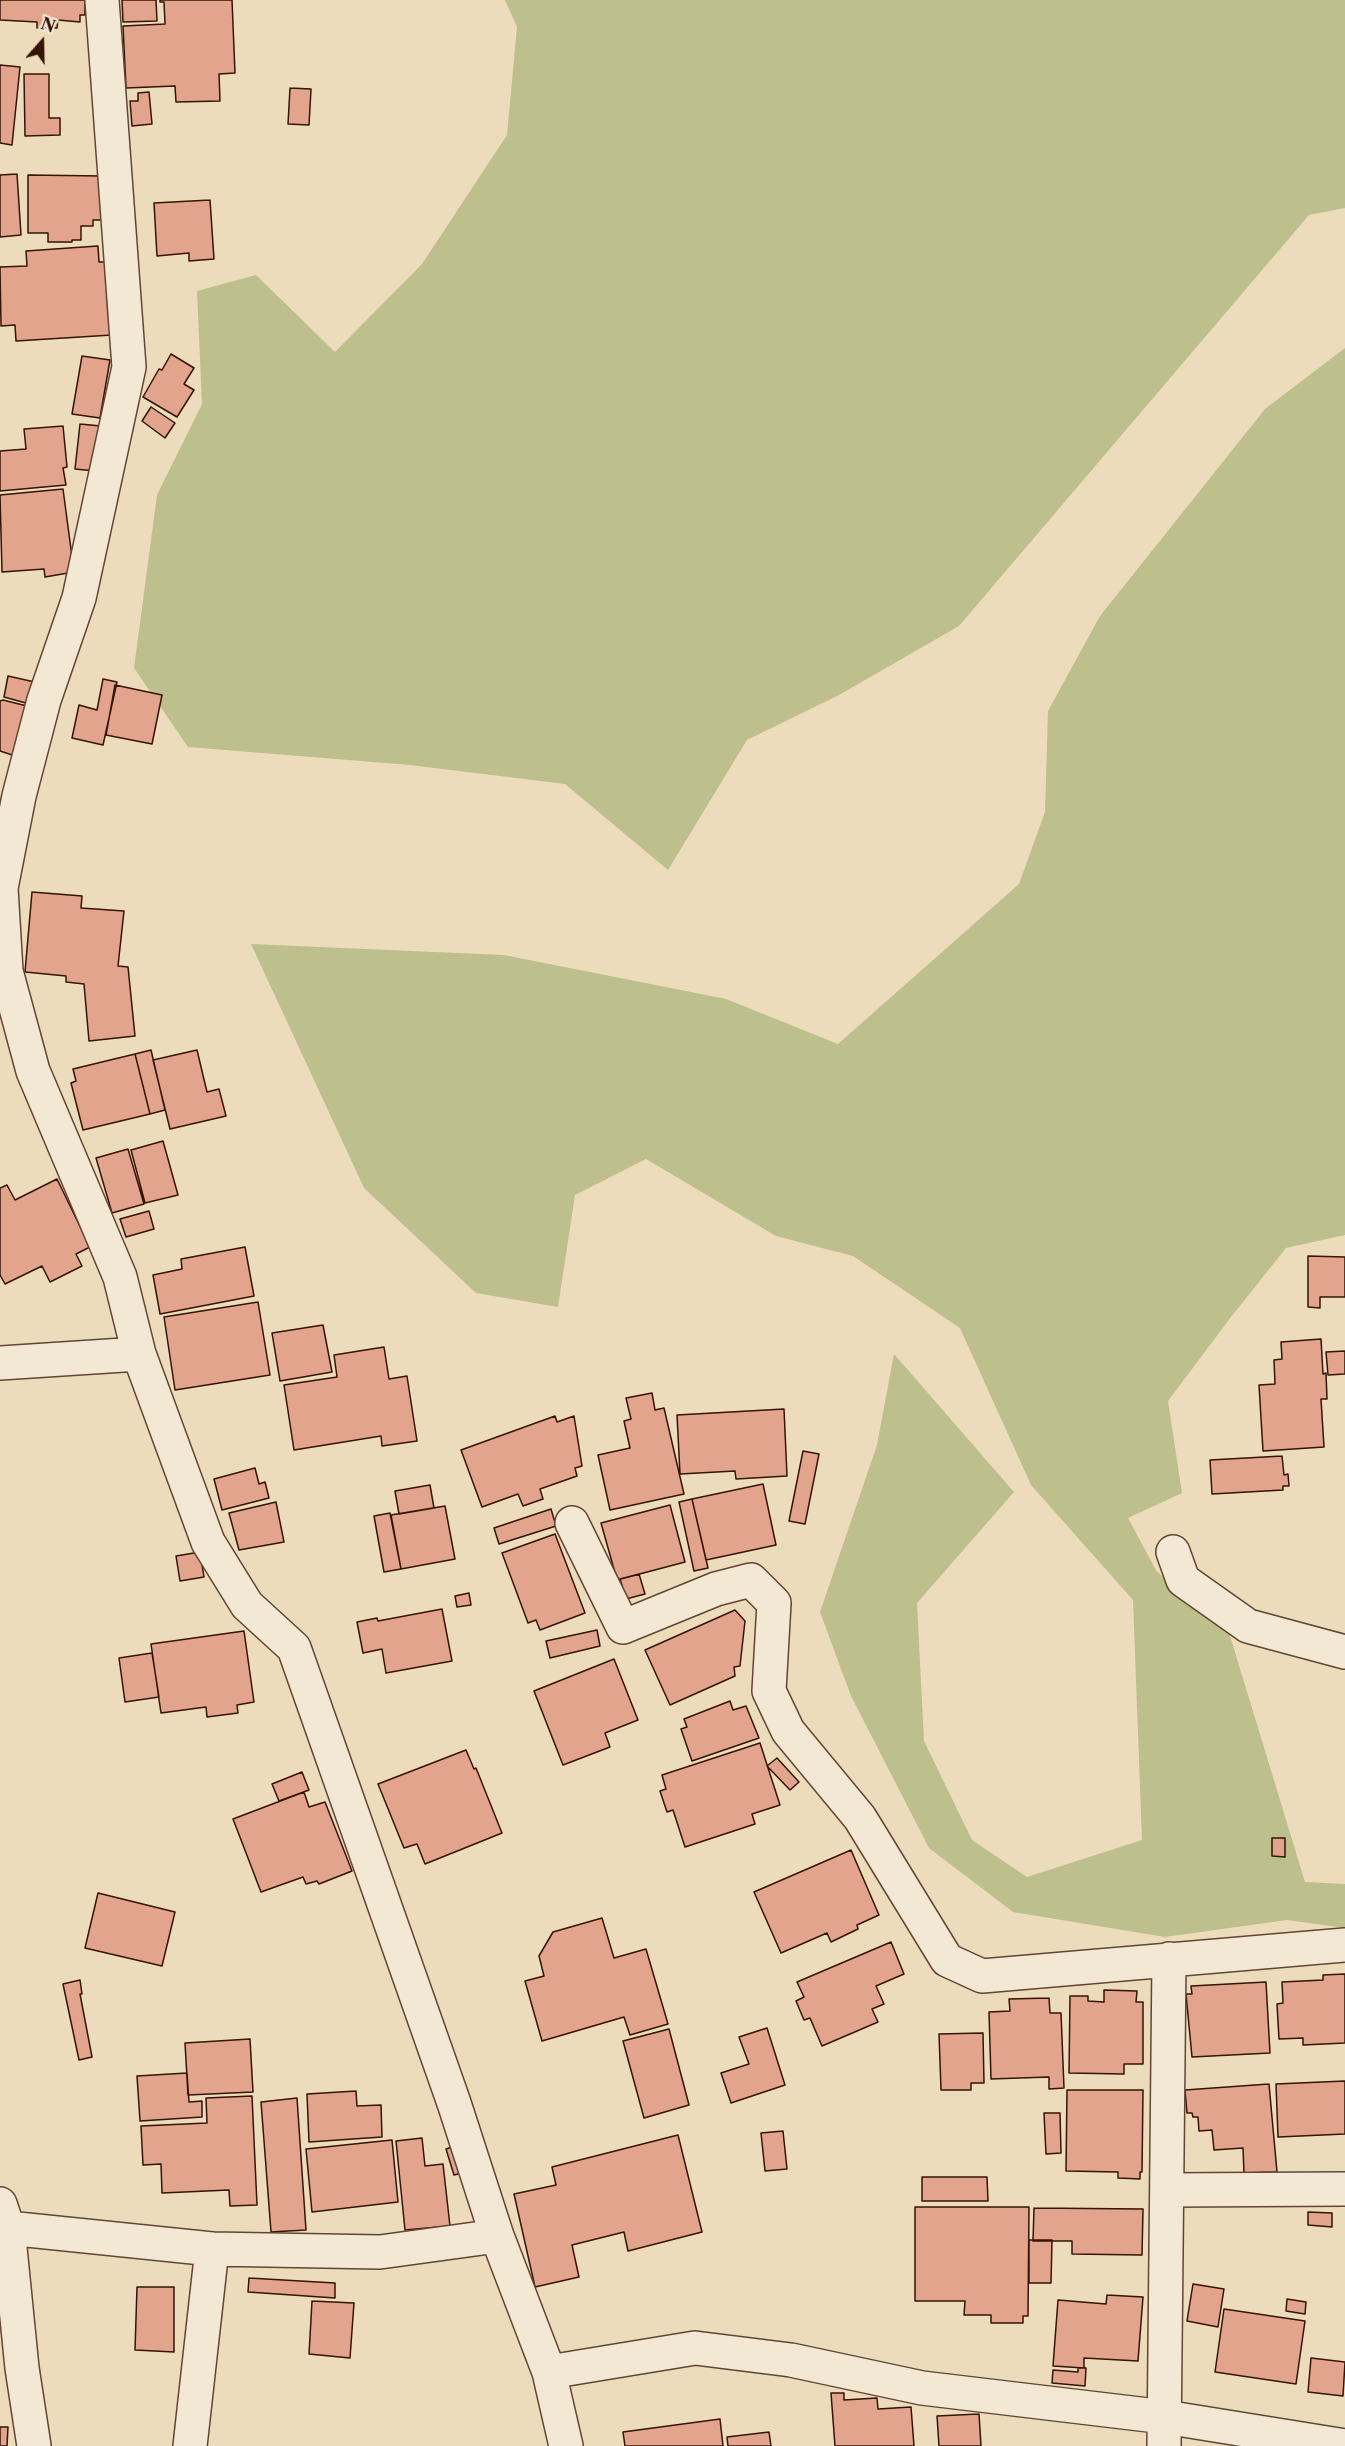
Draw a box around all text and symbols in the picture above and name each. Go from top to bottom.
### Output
north arrow [12,12,72,72]
text: N [38,13,58,37]

